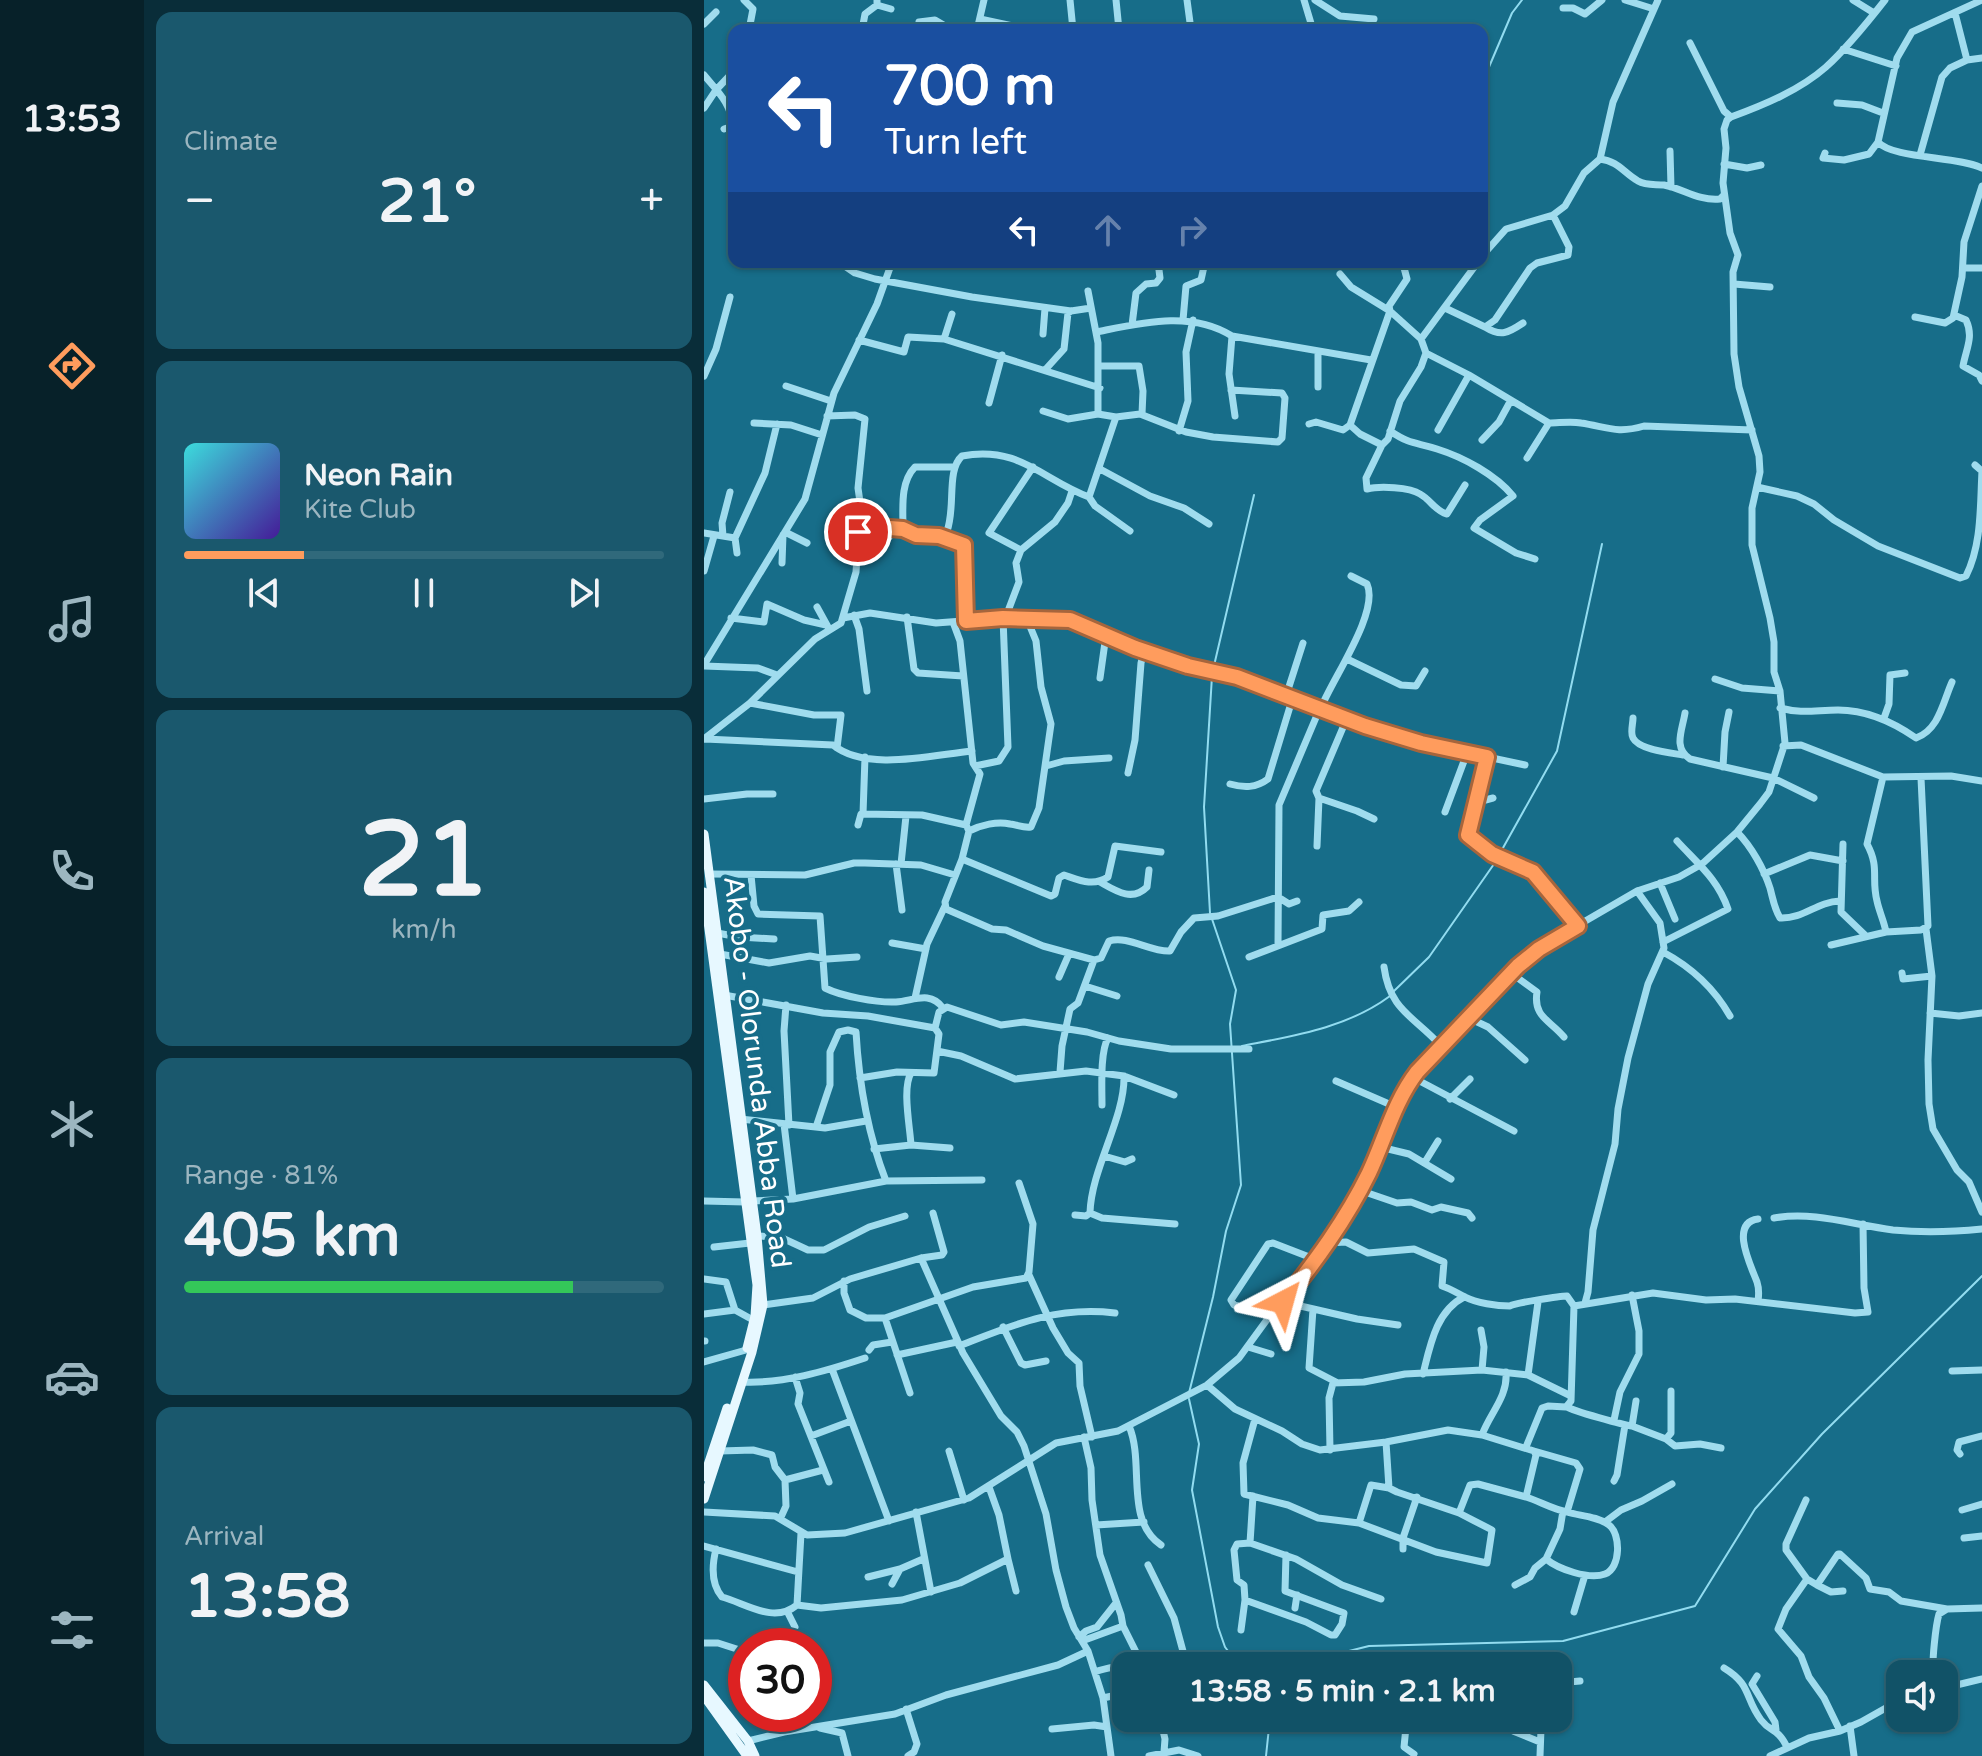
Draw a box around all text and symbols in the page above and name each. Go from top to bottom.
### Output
text: 700 m [884,53,1055,120]
icon: left [752,56,856,160]
text: 13:53 [22,98,122,141]
text: Turn left [884,121,1027,164]
text: Climate [184,126,278,157]
text: 21° [378,166,476,238]
text: − [184,175,215,228]
text: + [639,175,664,228]
icon: left [1002,208,1046,252]
icon: ahead [1086,208,1130,252]
icon: right [1170,208,1214,252]
icon: directions [44,338,100,394]
text: Neon Rain [304,457,453,494]
text: Kite Club [304,494,416,525]
pin [824,498,892,566]
icon: arrive [836,510,880,554]
icon: previous [242,571,286,615]
icon: pause [402,571,446,615]
icon: next [562,571,606,615]
icon: music [44,591,100,647]
text: 21 [359,799,489,924]
icon: phone [44,843,100,899]
street label: Akobo - Olorunda Abba Road [716,874,798,1270]
text: km/h [391,914,457,945]
icon: climate [44,1096,100,1152]
text: Range · 81% [184,1160,338,1191]
text: 405 km [184,1200,400,1272]
position arrow [1241,1260,1325,1344]
icon: car [44,1349,100,1405]
text: Arrival [184,1521,264,1552]
text: 13:58 [184,1561,350,1633]
icon: filters [44,1602,100,1658]
speed limit sign: 30 [728,1628,832,1732]
map controls [1886,1660,1958,1732]
button: sound [1886,1660,1958,1732]
text: 13:58 · 5 min · 2.1 km [1188,1673,1496,1710]

